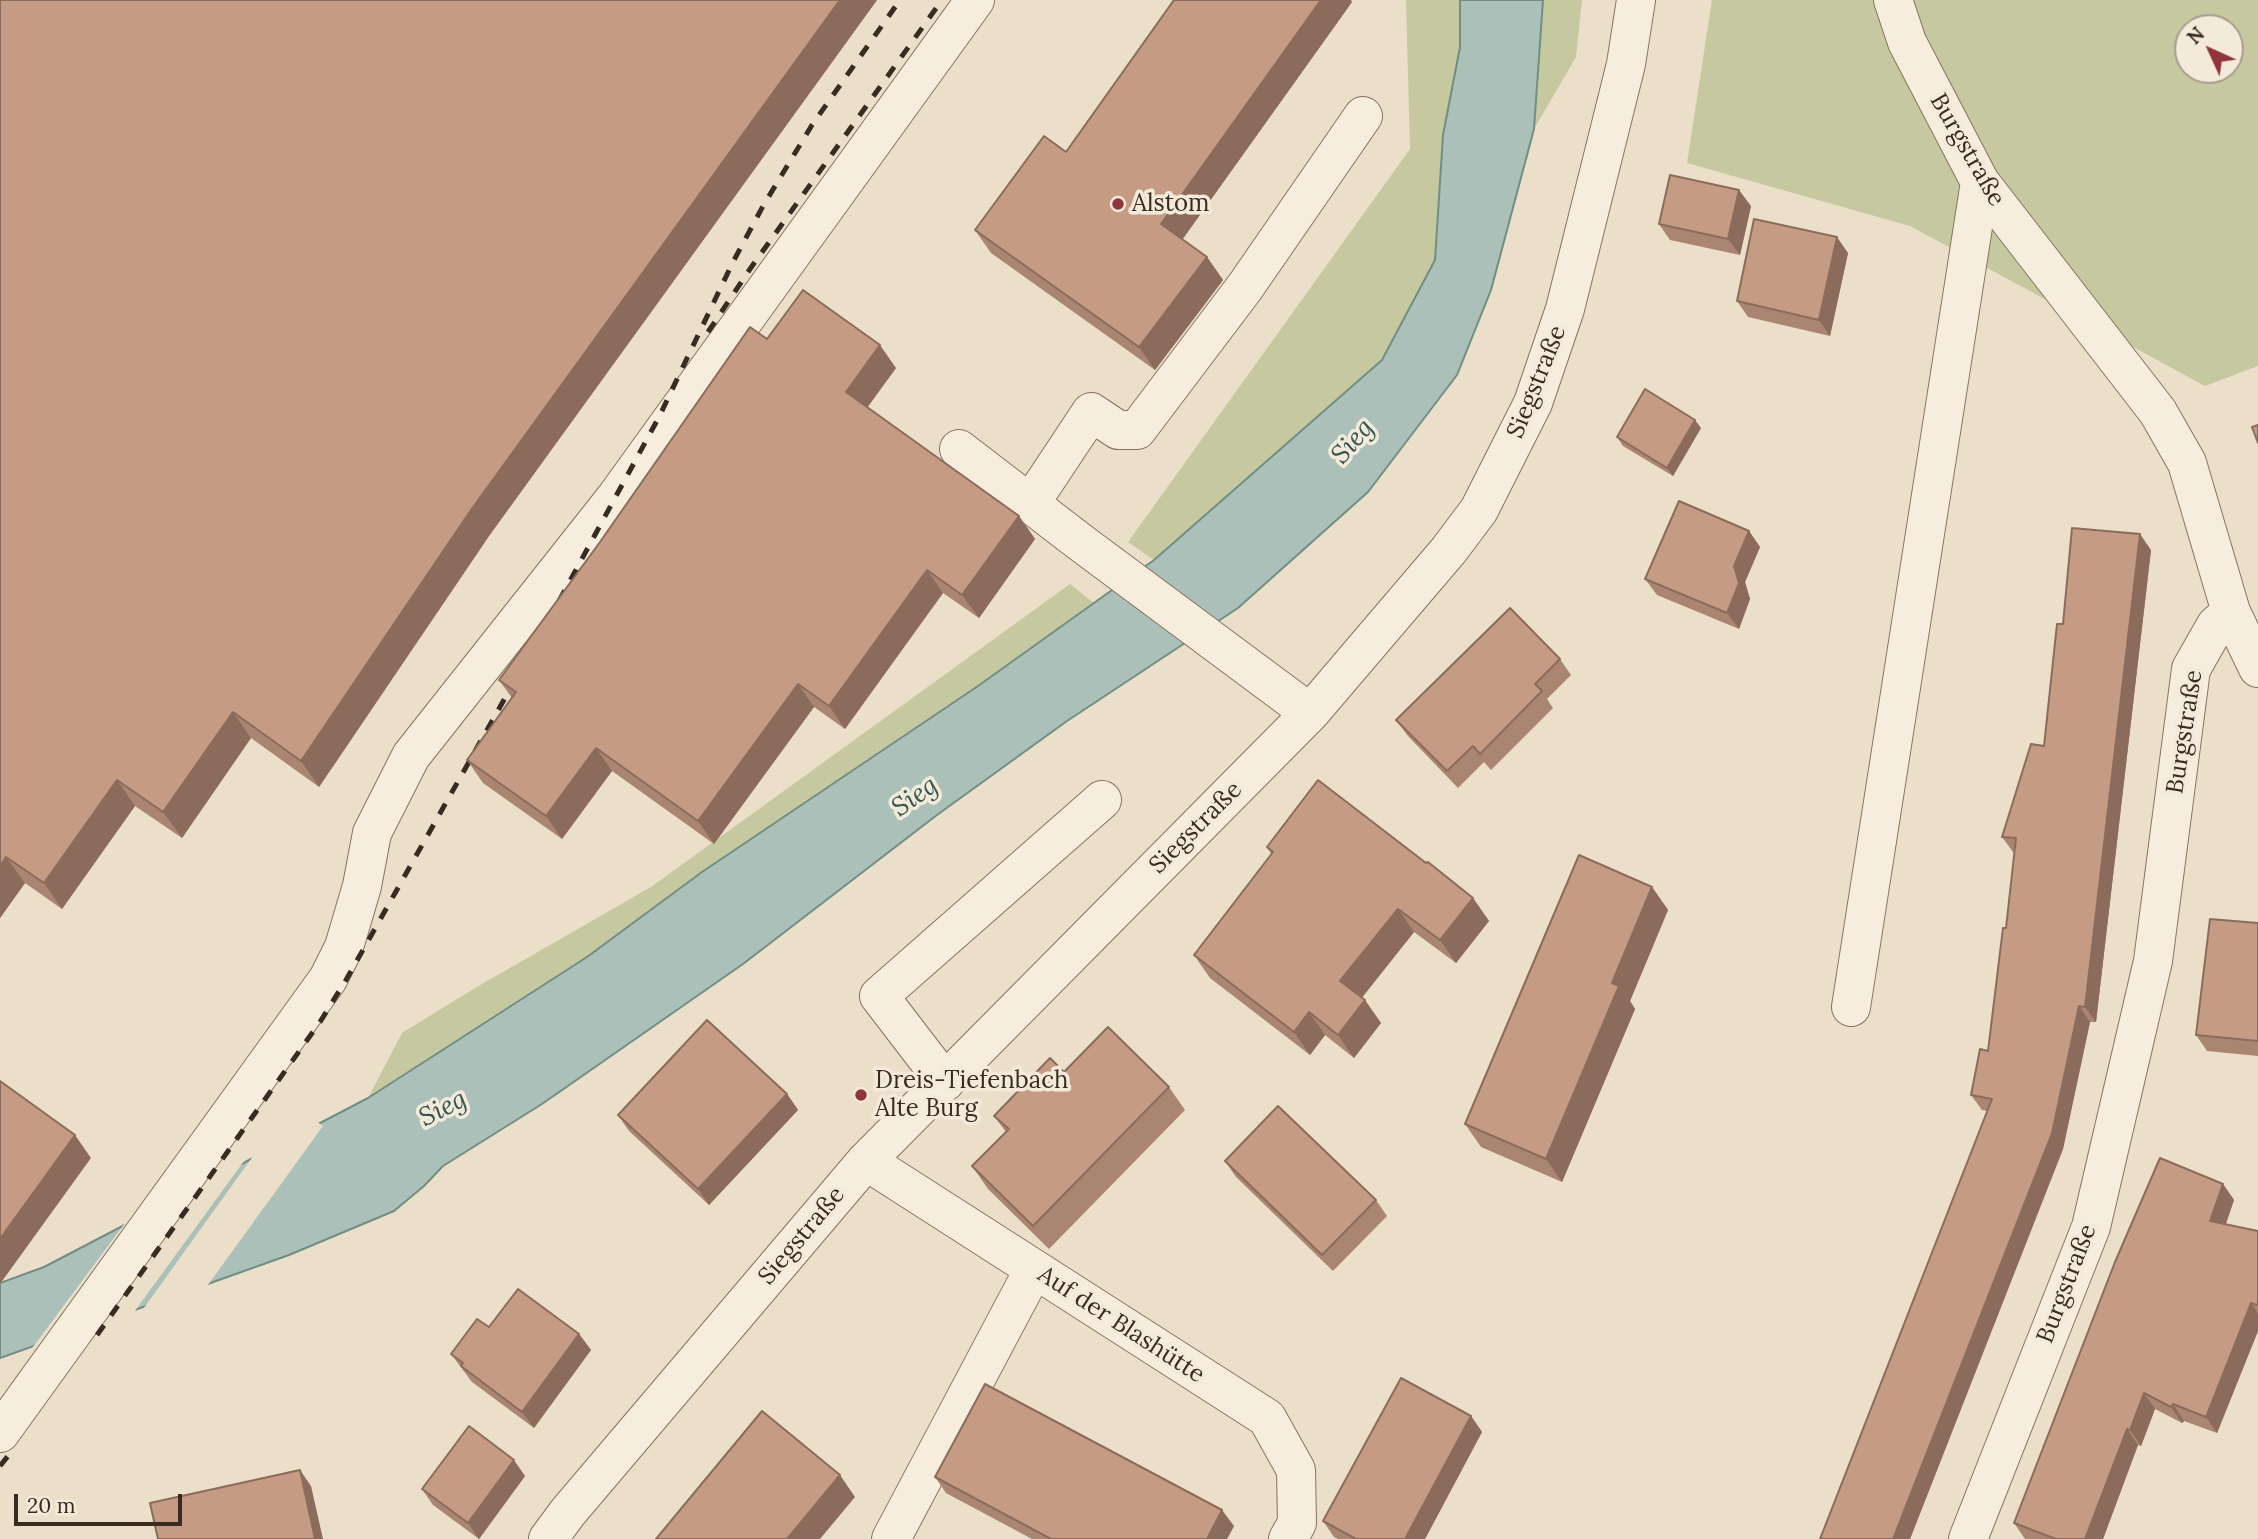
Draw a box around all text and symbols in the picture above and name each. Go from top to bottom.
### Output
north arrow [2174,14,2244,84]
text: N [2182,22,2209,49]
street label: Burgstraße [1923,89,2011,211]
place label: Alstom [1132,190,1209,218]
marker: Alstom [1110,196,1126,212]
street label: Siegstraße [1501,322,1573,442]
water label: Sieg [1325,413,1381,471]
street label: Burgstraße [2161,668,2209,796]
water label: Sieg [886,770,944,824]
street label: Siegstraße [1144,776,1248,880]
place label: Dreis-Tiefenbach Alte Burg [875,1067,1068,1123]
water label: Sieg [414,1084,472,1134]
marker: Dreis-Tiefenbach Alte Burg [853,1087,869,1103]
street label: Siegstraße [753,1181,851,1291]
street label: Burgstraße [2031,1220,2103,1348]
street label: Auf der Blashütte [1032,1260,1210,1390]
scale bar [18,1480,186,1524]
text: 20 m [27,1492,76,1519]

